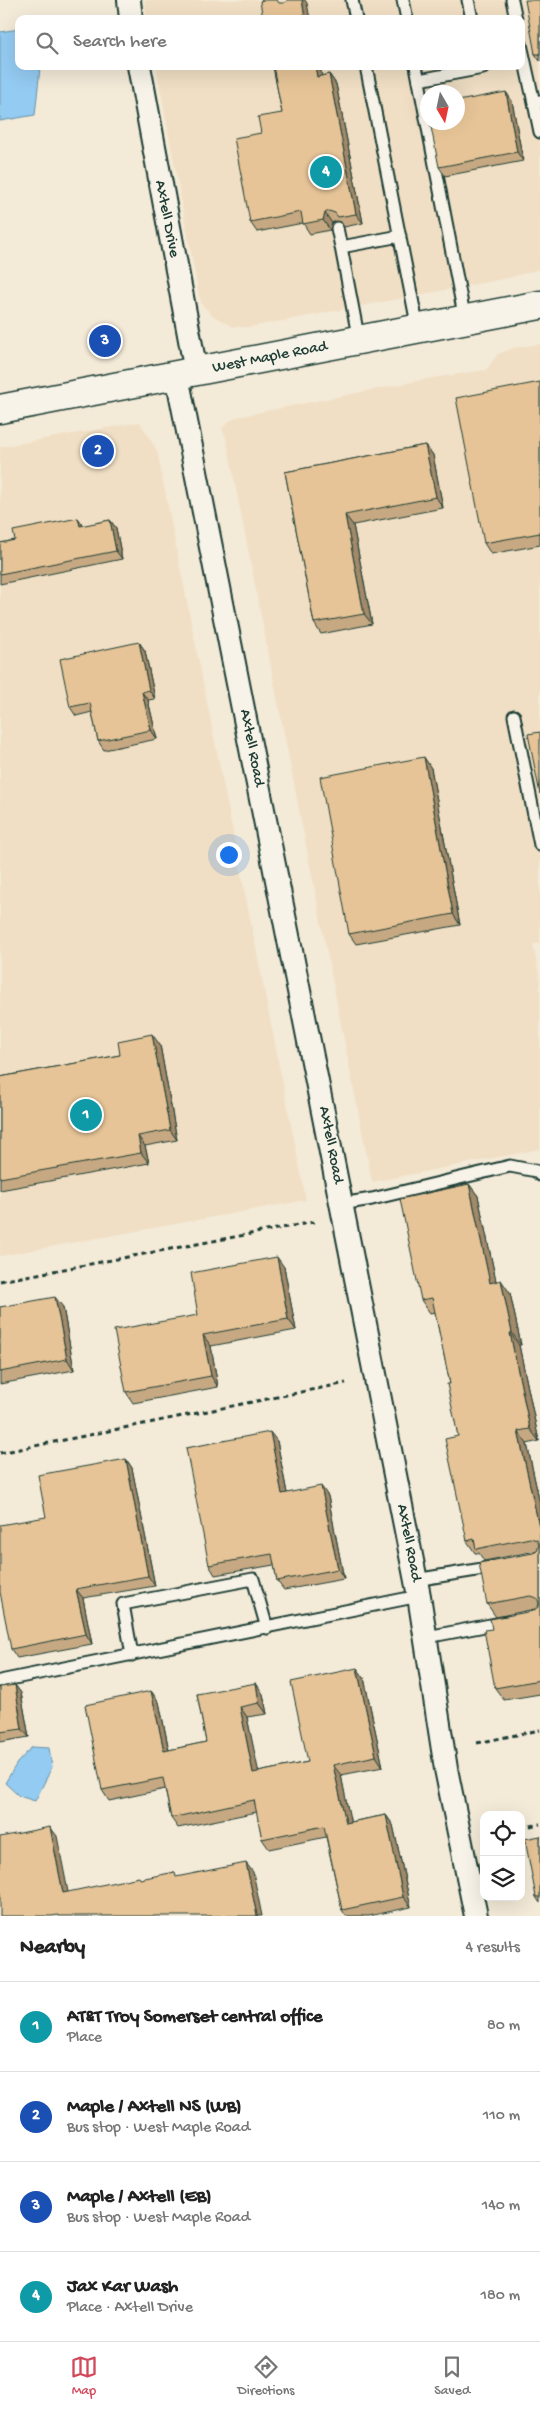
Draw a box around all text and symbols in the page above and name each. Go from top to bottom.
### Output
search box [15,15,525,70]
icon: search [33,29,61,57]
text: Search here [73,31,167,54]
north arrow [420,85,465,130]
pin: 4 [310,153,342,191]
street label: Axtell Drive [149,179,183,260]
pin: 3 [89,322,121,360]
street label: West Maple Road [211,337,331,378]
pin: 2 [82,432,114,470]
street label: Axtell Road [234,708,268,790]
your location [216,842,242,868]
pin: 1 [70,1096,102,1134]
street label: Axtell Road [313,1105,347,1187]
street label: Axtell Road [391,1503,425,1585]
map controls [480,1811,525,1901]
button: locate [480,1811,525,1856]
button: layers [480,1856,525,1901]
text: Nearby [20,1936,85,1961]
text: 4 results [465,1939,520,1958]
text: AT&T Troy Somerset central office [67,2006,322,2029]
text: 1 [33,2017,39,2036]
text: 80 m [487,2017,520,2036]
text: Place [67,2029,102,2048]
text: Maple / Axtell NS (WB) [67,2096,242,2119]
text: 2 [32,2107,40,2126]
text: 110 m [483,2107,520,2126]
text: Bus stop · West Maple Road [67,2119,250,2138]
text: Maple / Axtell (EB) [67,2186,212,2209]
text: 3 [32,2197,40,2216]
text: 140 m [482,2197,520,2216]
text: Bus stop · West Maple Road [67,2209,250,2228]
text: Jax Kar Wash [67,2276,178,2299]
text: 4 [32,2287,40,2306]
text: 180 m [481,2287,520,2306]
text: Place · Axtell Drive [67,2299,193,2318]
tab: Map [70,2353,98,2400]
tab: Directions [238,2353,295,2400]
tab: Saved [434,2353,470,2400]

